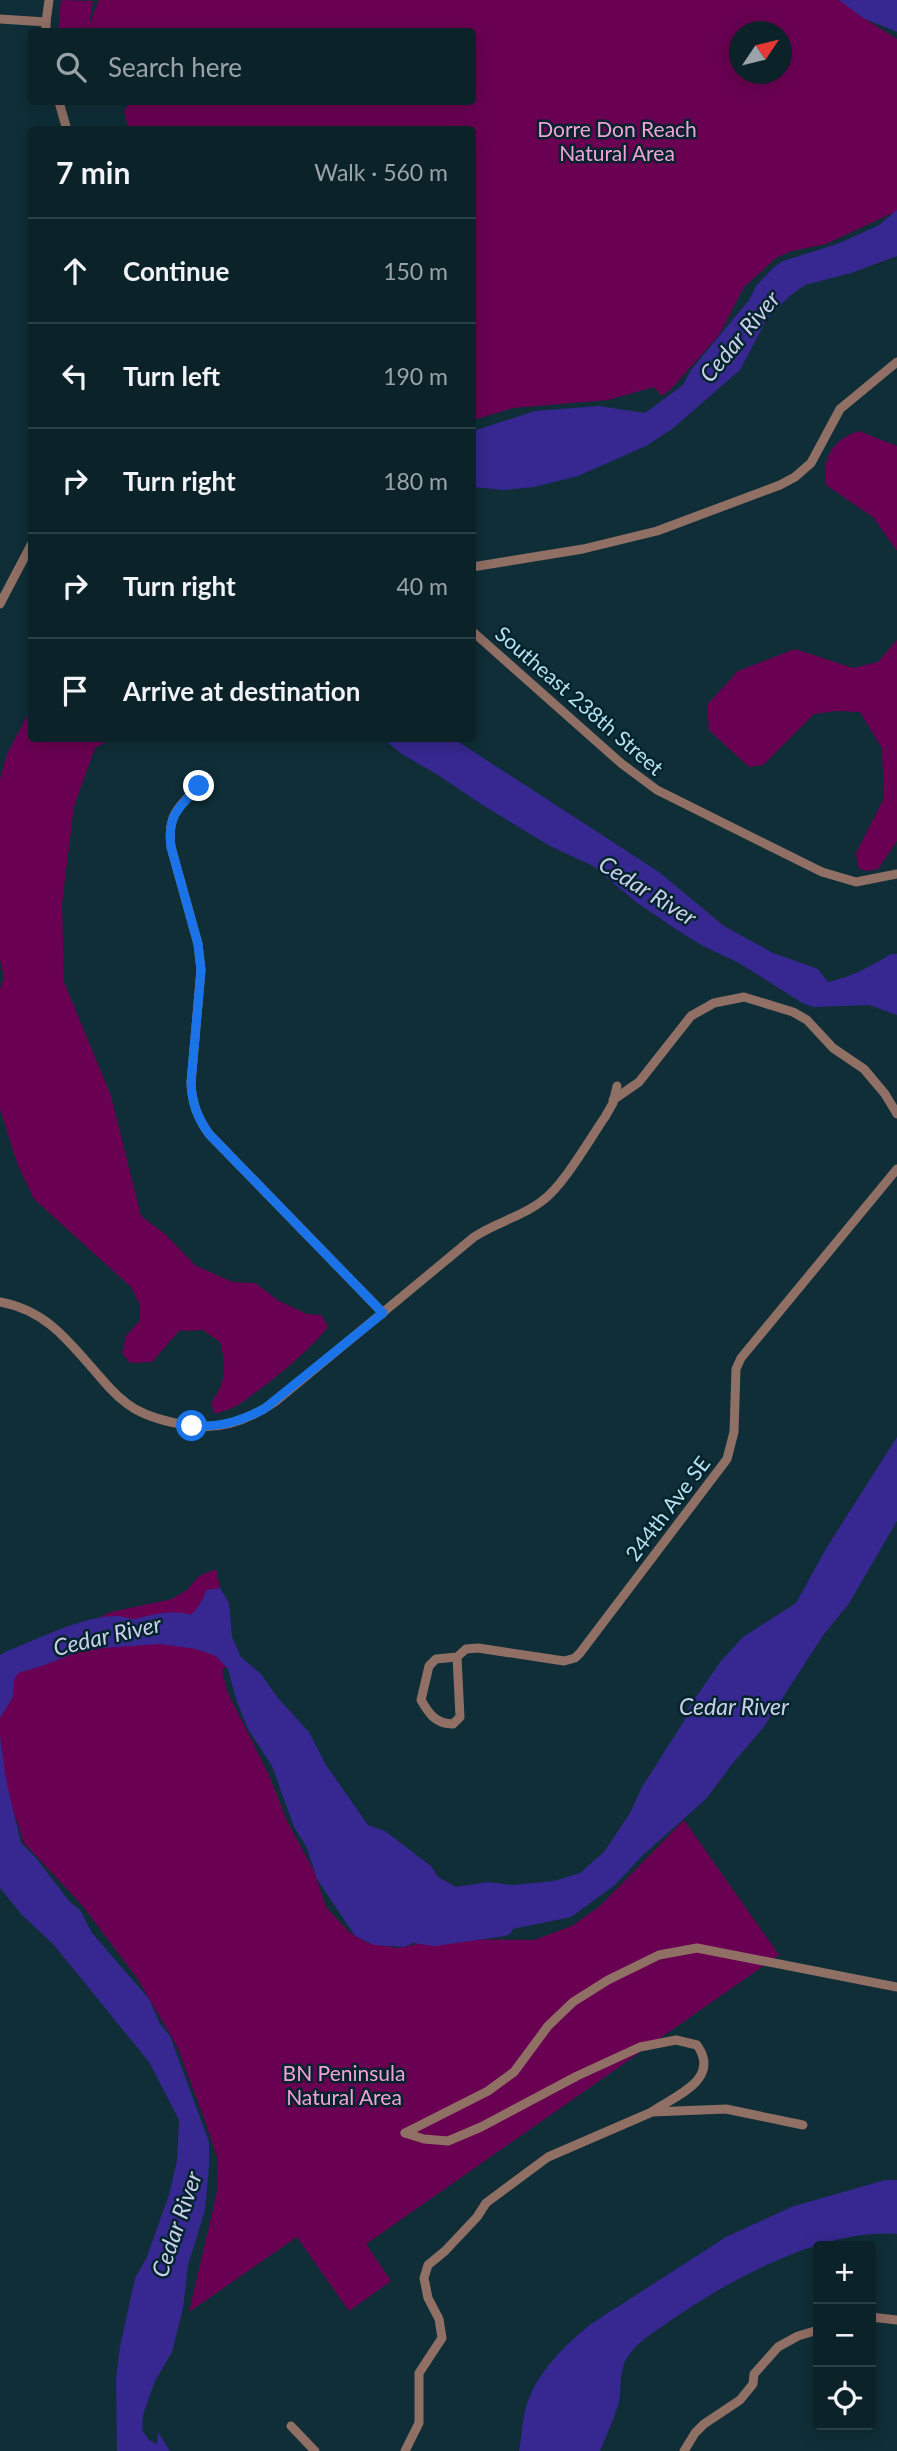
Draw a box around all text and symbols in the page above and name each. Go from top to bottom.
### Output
north arrow [729,21,792,84]
search box [28,28,476,105]
icon: search [52,48,90,86]
text: Search here [108,51,242,83]
park label: Dorre Don Reach Natural Area [537,116,697,165]
text: 7 min [56,154,130,190]
text: Walk · 560 m [314,158,448,186]
icon: ahead [56,252,94,290]
text: Continue [123,255,229,287]
text: 150 m [383,257,448,285]
water label: Cedar River [693,284,786,387]
icon: left [56,357,94,395]
text: Turn left [123,360,220,392]
text: 190 m [383,362,448,390]
icon: right [56,462,94,500]
text: Turn right [123,465,236,497]
text: 180 m [383,467,448,495]
icon: right [56,567,94,605]
text: Turn right [123,570,236,602]
text: 40 m [397,572,448,600]
street label: Southeast 238th Street [491,620,669,780]
icon: arrive [56,672,94,710]
text: Arrive at destination [123,675,360,707]
route end [183,770,214,801]
water label: Cedar River [594,849,703,932]
route start [176,1410,207,1441]
street label: 244th Ave SE [620,1451,714,1565]
water label: Cedar River [50,1609,165,1661]
water label: Cedar River [679,1692,790,1720]
park label: BN Peninsula Natural Area [283,2060,405,2109]
water label: Cedar River [145,2166,207,2281]
map controls [813,2241,876,2430]
button: + [813,2241,876,2304]
button: − [813,2304,876,2367]
button: locate [813,2367,876,2430]

